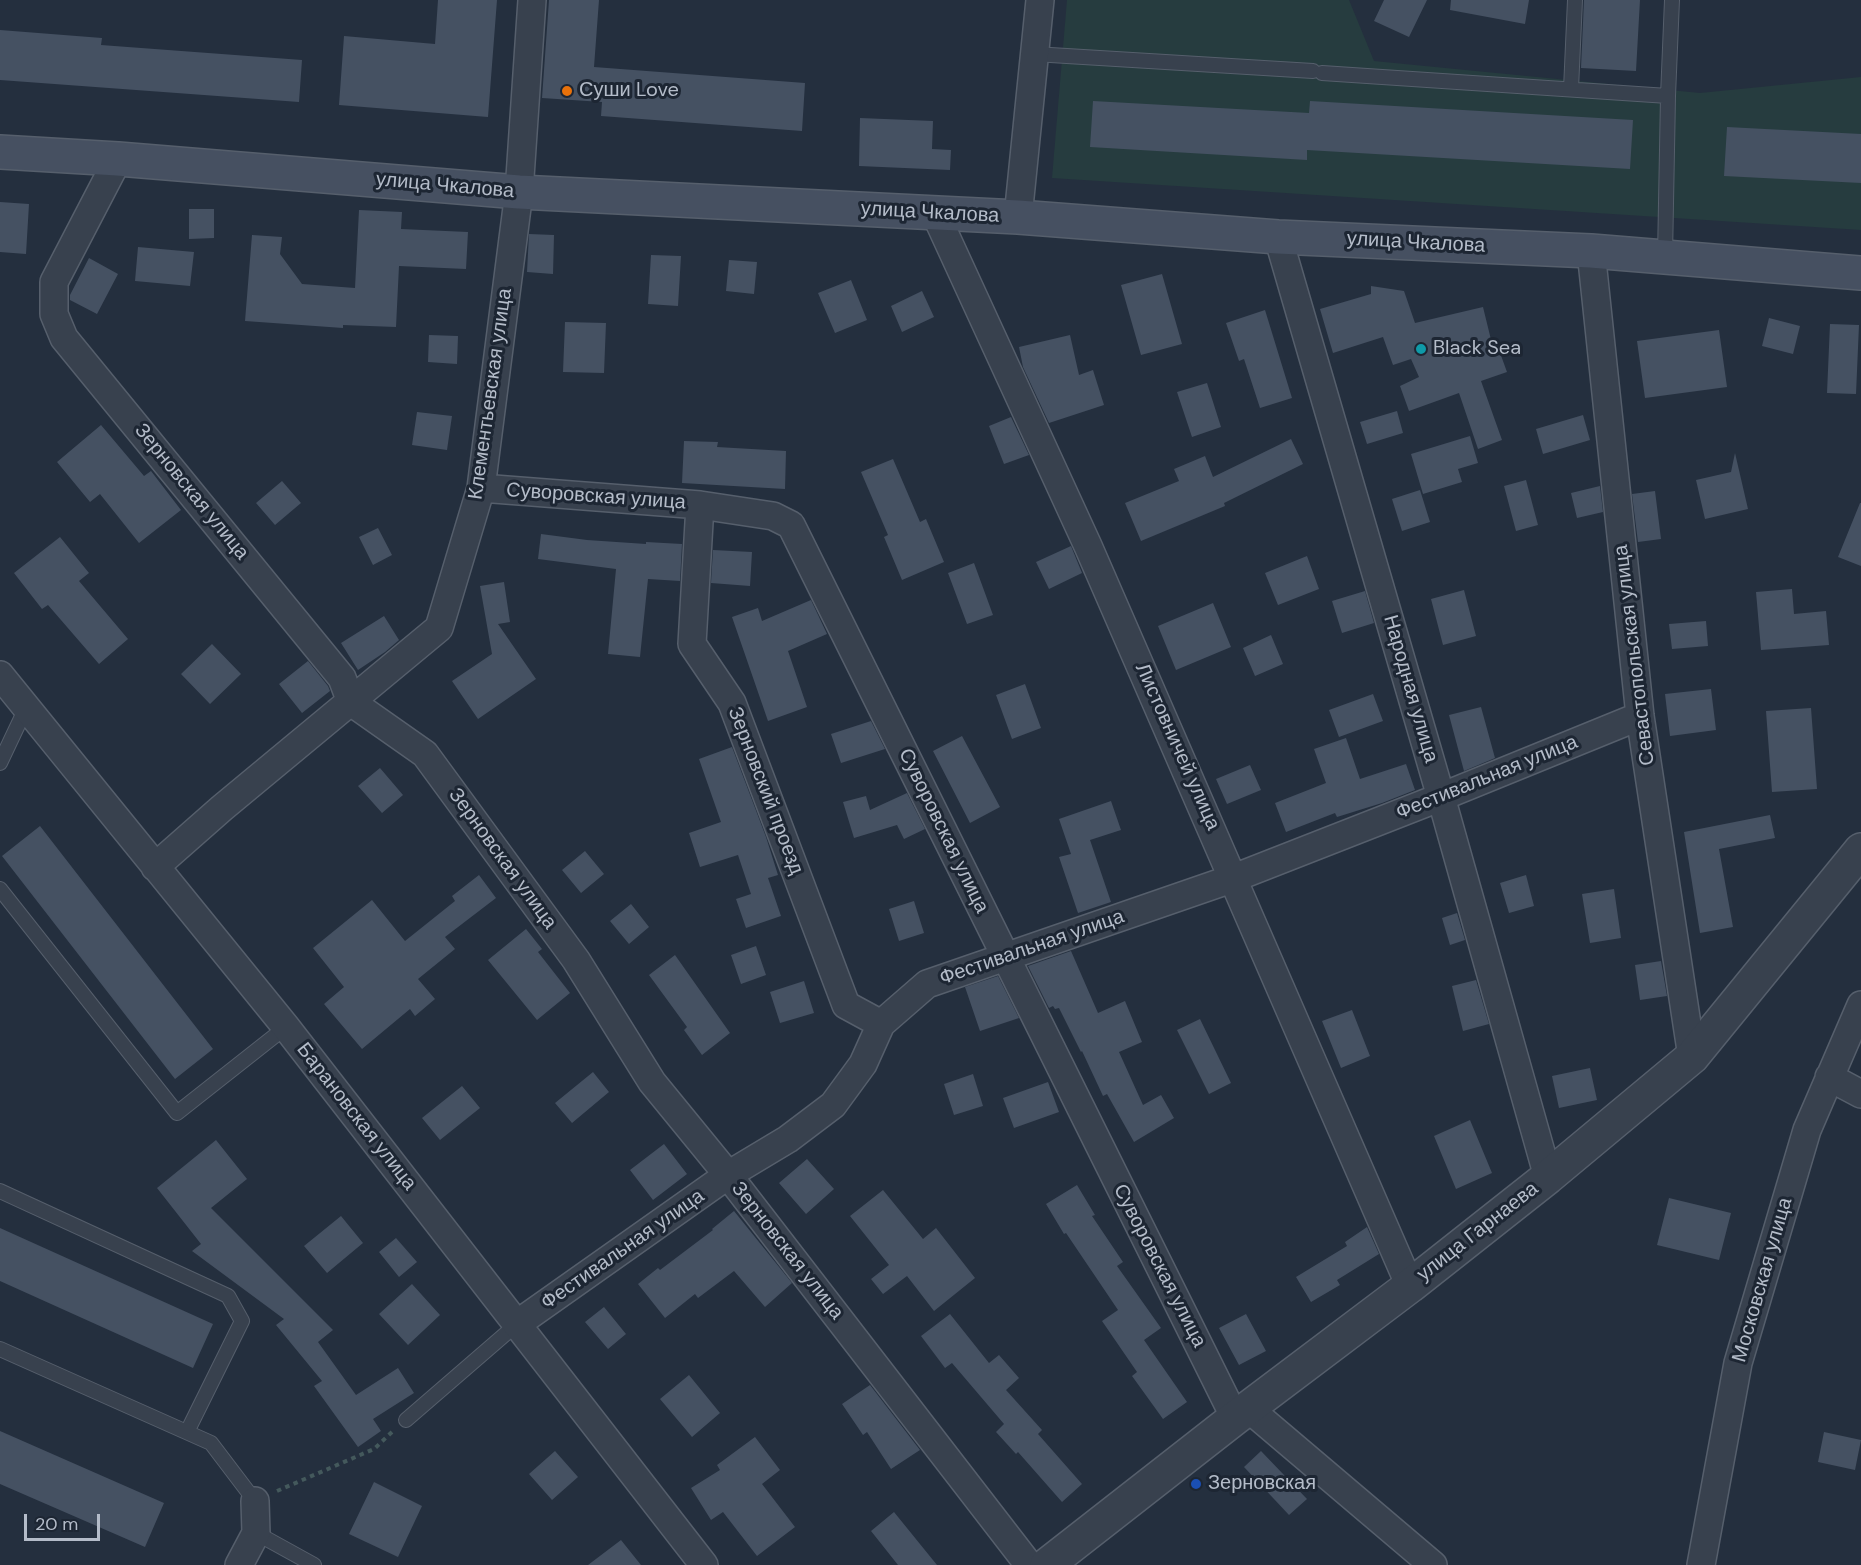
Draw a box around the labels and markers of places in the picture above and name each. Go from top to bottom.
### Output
place label: Суши Love [579,79,679,103]
marker: Суши Love [560,84,574,98]
place label: Black Sea [1433,337,1521,361]
marker: Black Sea [1414,342,1428,356]
place label: Зерновская [1208,1472,1316,1496]
marker: Зерновская [1189,1477,1203,1491]

